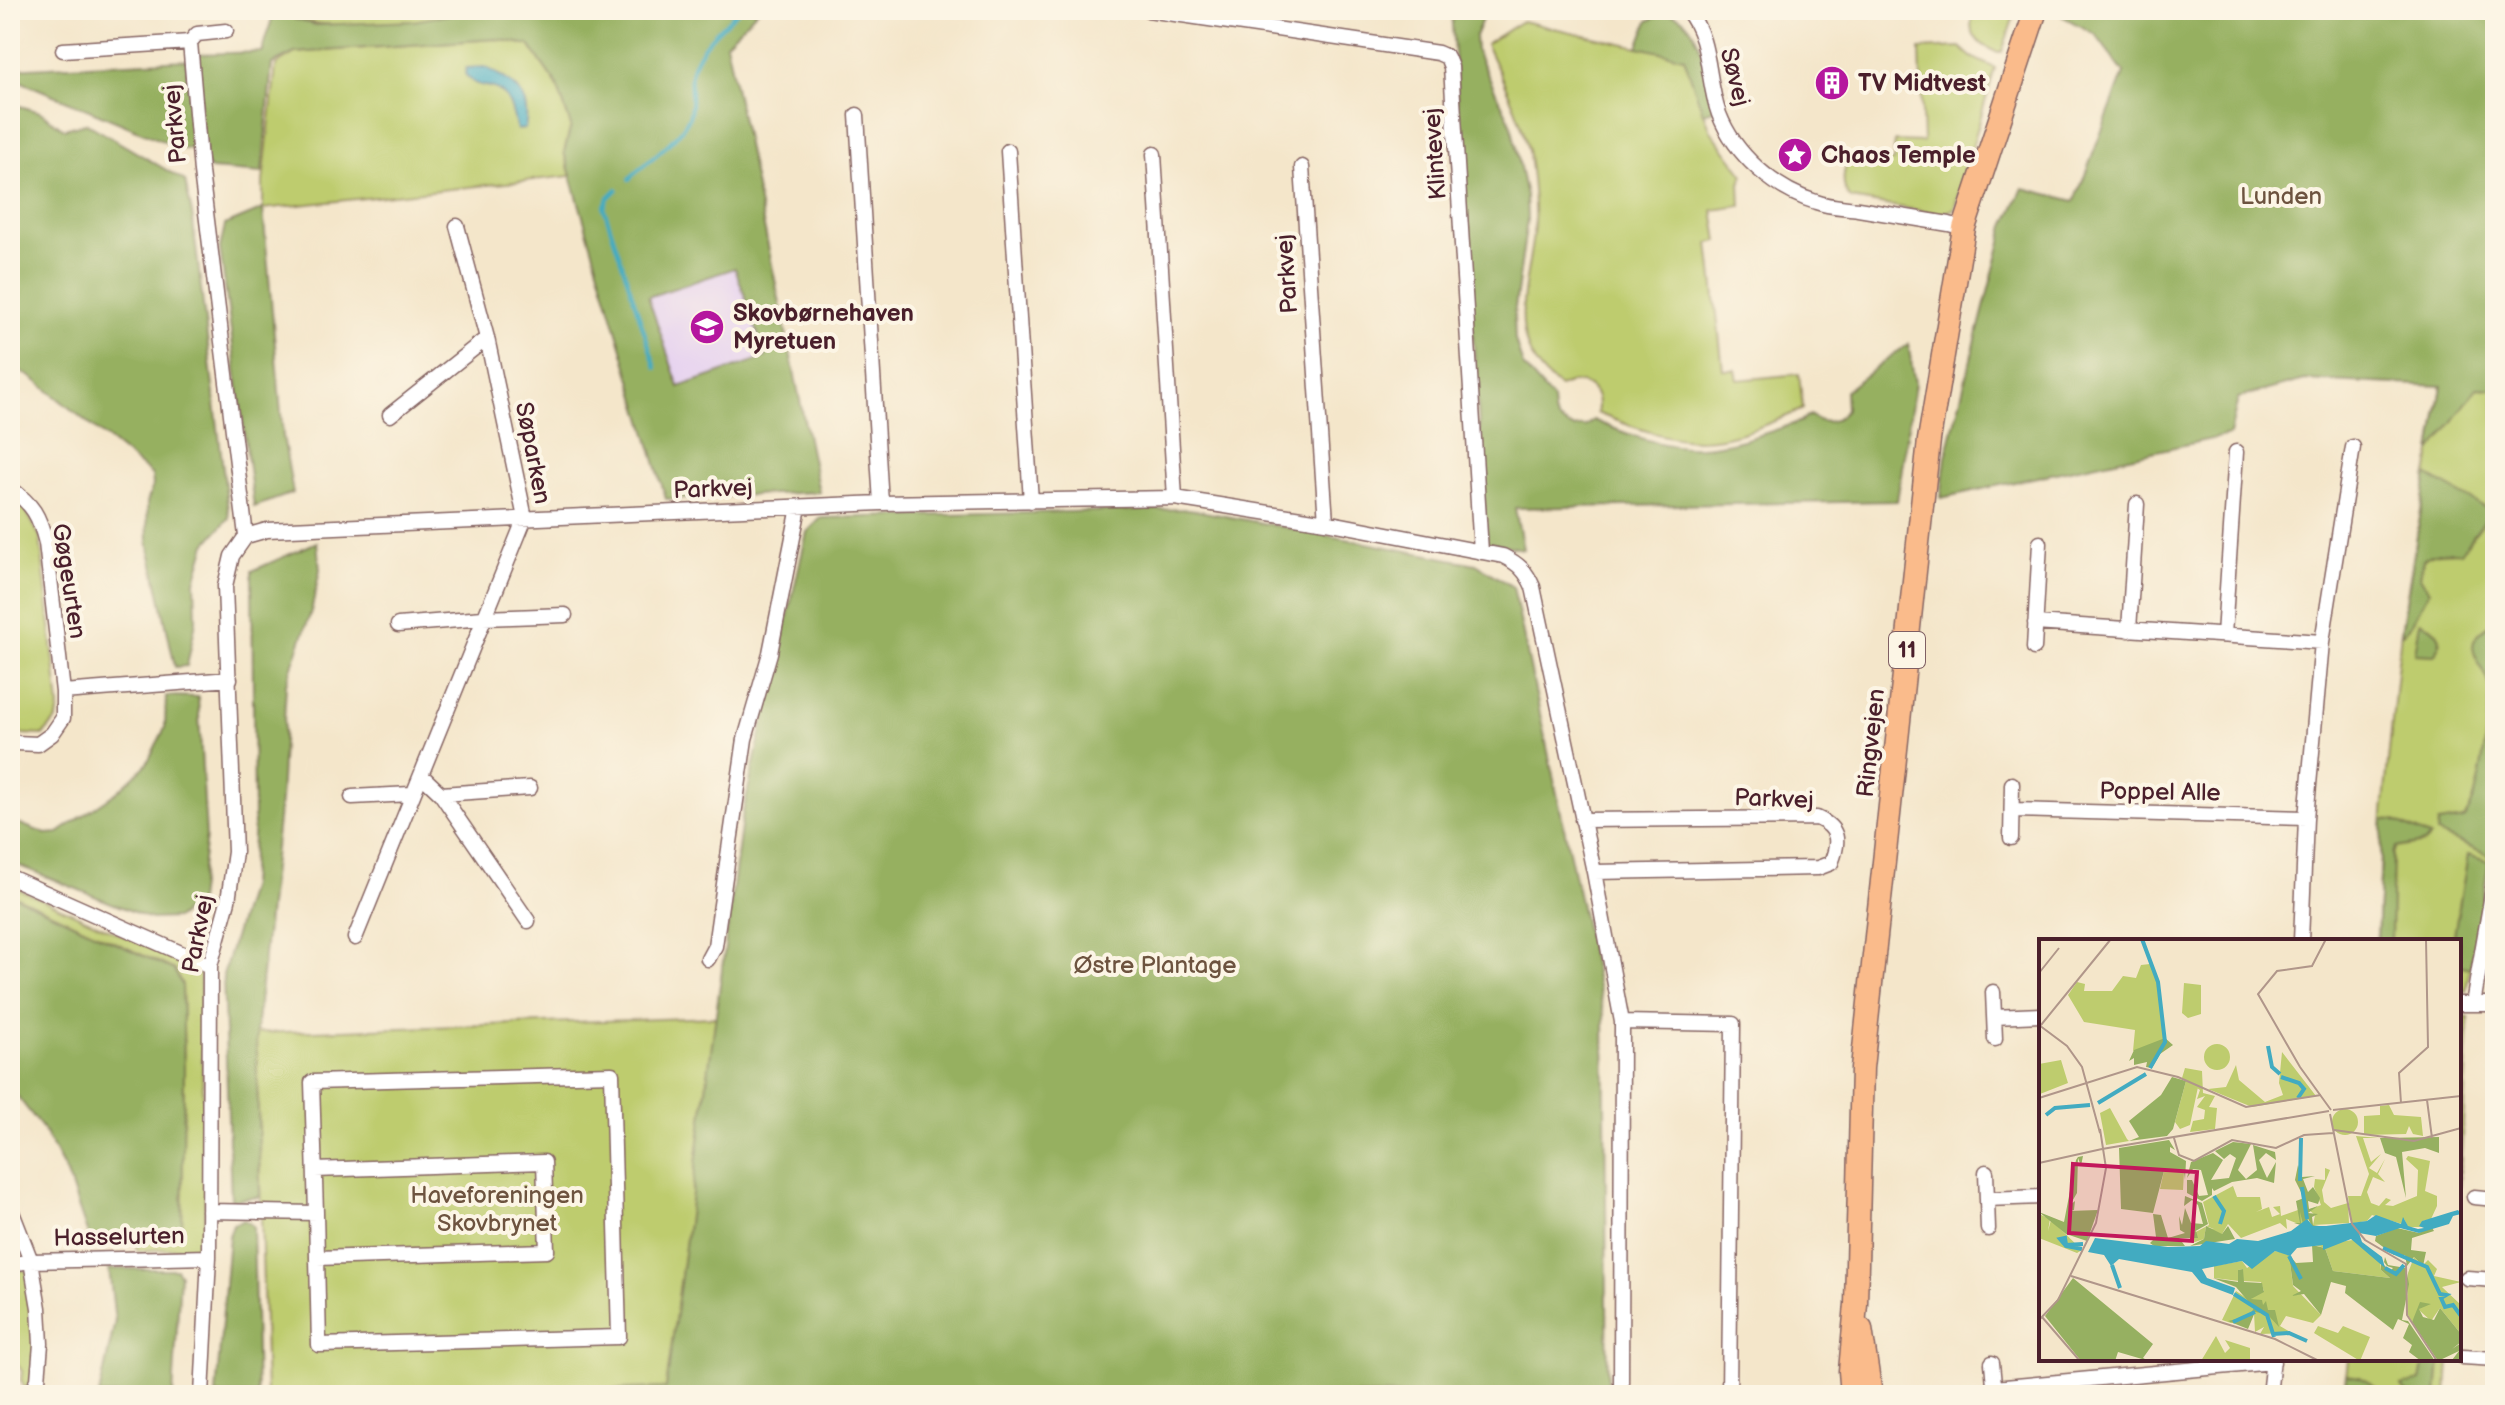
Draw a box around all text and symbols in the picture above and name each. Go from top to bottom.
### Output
street label: Søvej [1714,45,1756,109]
building icon: TV Midtvest [1813,64,1851,102]
place label: TV Midtvest [1858,69,1986,98]
street label: Parkvej [157,83,193,165]
street label: Klintevej [1417,107,1453,201]
place icon: Chaos Temple [1776,136,1814,174]
place label: Chaos Temple [1821,141,1976,170]
park label: Lunden [2240,182,2322,211]
street label: Parkvej [1270,233,1304,315]
place label: Skovbørnehaven Myretuen [733,299,914,356]
school or university icon: Skovbørnehaven Myretuen [688,308,726,346]
street label: Søparken [509,400,557,506]
street label: Parkvej [673,473,753,505]
street label: Gøgeurten [46,521,92,641]
road number: 11 [1889,632,1925,668]
street label: Ringvejen [1851,687,1891,799]
street label: Poppel Alle [2099,776,2221,808]
street label: Parkvej [1734,783,1814,815]
street label: Parkvej [176,892,220,976]
inset map [2039,939,2461,1361]
park label: Østre Plantage [1074,951,1236,980]
park label: Haveforeningen Skovbrynet [410,1181,584,1238]
street label: Hasselurten [53,1221,185,1253]

